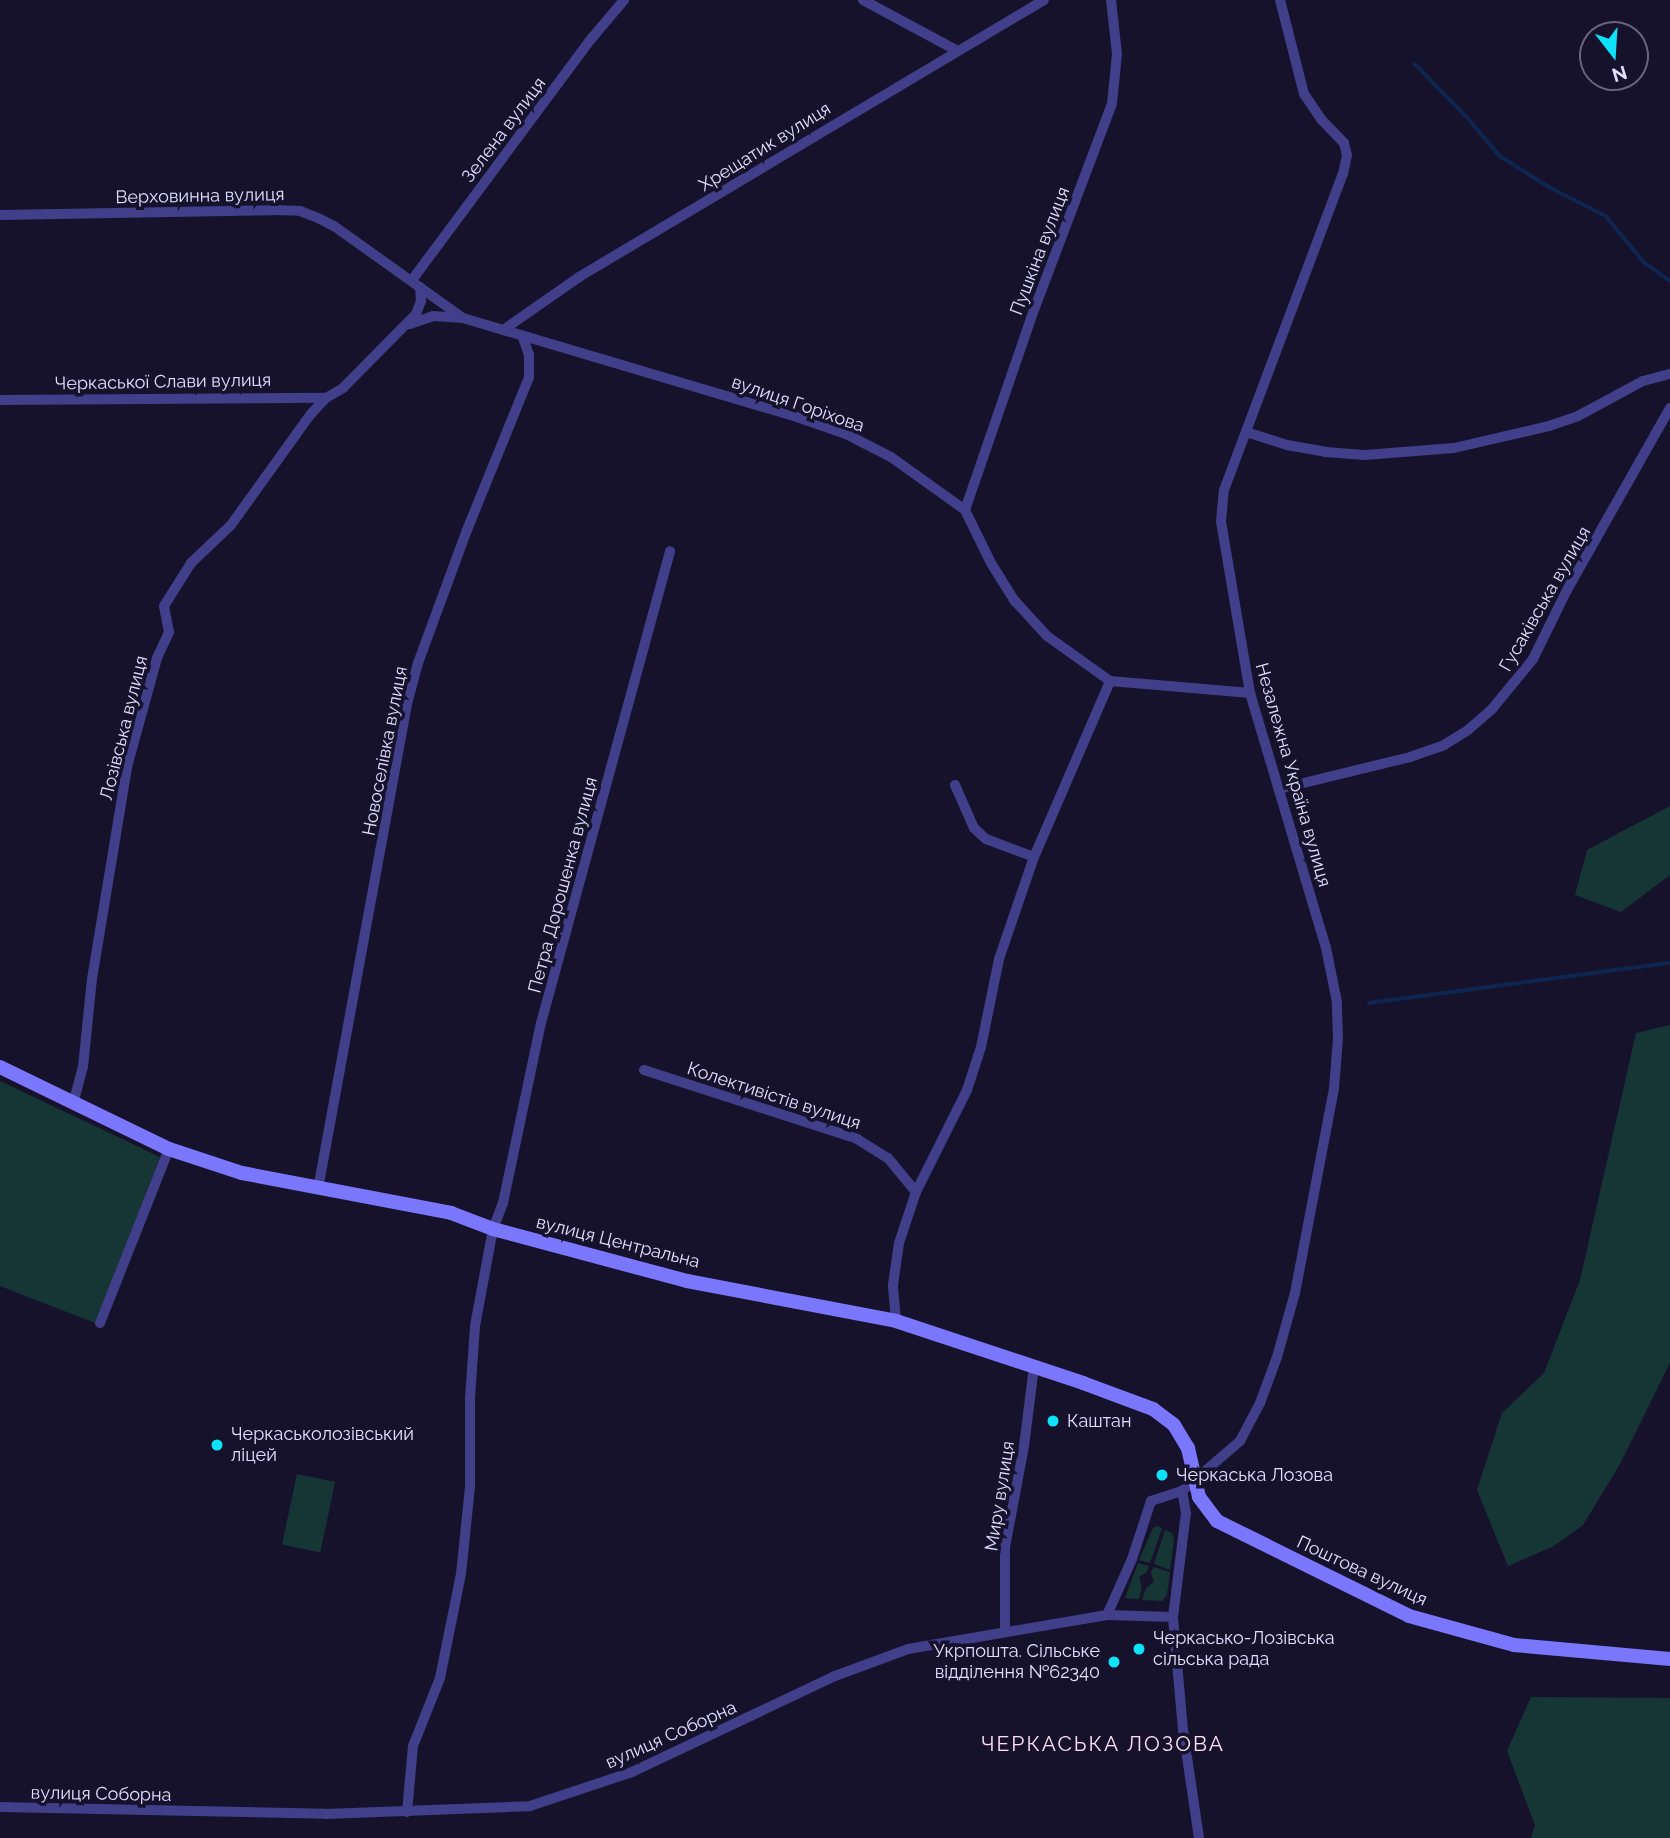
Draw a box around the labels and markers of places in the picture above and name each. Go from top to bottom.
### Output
place label: Каштан [1067,1410,1131,1432]
marker: Каштан [1045,1413,1061,1429]
place label: Черкаськолозівський ліцей [231,1424,414,1466]
marker: Черкаськолозівський ліцей [209,1437,225,1453]
place label: Черкаська Лозова [1176,1464,1333,1486]
marker: Черкаська Лозова [1154,1467,1170,1483]
place label: Черкасько-Лозівська сільська рада [1153,1628,1335,1670]
place label: Укрпошта. Сільське відділення №62340 [933,1641,1100,1684]
marker: Черкасько-Лозівська сільська рада [1131,1641,1147,1657]
marker: Укрпошта. Сільське відділення №62340 [1106,1654,1122,1670]

